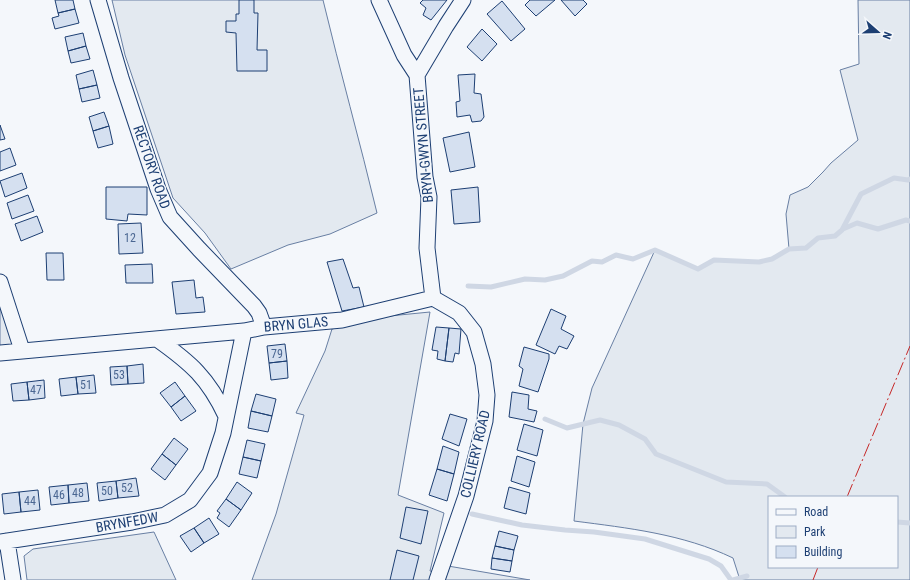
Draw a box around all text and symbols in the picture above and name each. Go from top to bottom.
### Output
north arrow [858,12,898,52]
text: N [880,30,894,41]
street label: BRYN-GWYN STREET [410,87,436,203]
street label: RECTORY ROAD [130,123,174,211]
house number: 12 [124,231,136,245]
street label: BRYN GLAS [263,313,329,335]
house number: 79 [271,347,283,361]
house number: 53 [113,368,125,382]
house number: 51 [80,378,92,392]
house number: 47 [30,383,42,397]
street label: COLLIERY ROAD [457,409,493,499]
house number: 52 [121,481,133,495]
house number: 50 [101,484,113,498]
house number: 48 [72,486,84,500]
house number: 46 [53,488,65,502]
house number: 44 [24,494,36,508]
legend [768,496,898,568]
text: Road [804,505,828,519]
street label: BRYNFEDW [95,509,160,535]
text: Park [804,525,826,539]
text: Building [804,545,842,559]

